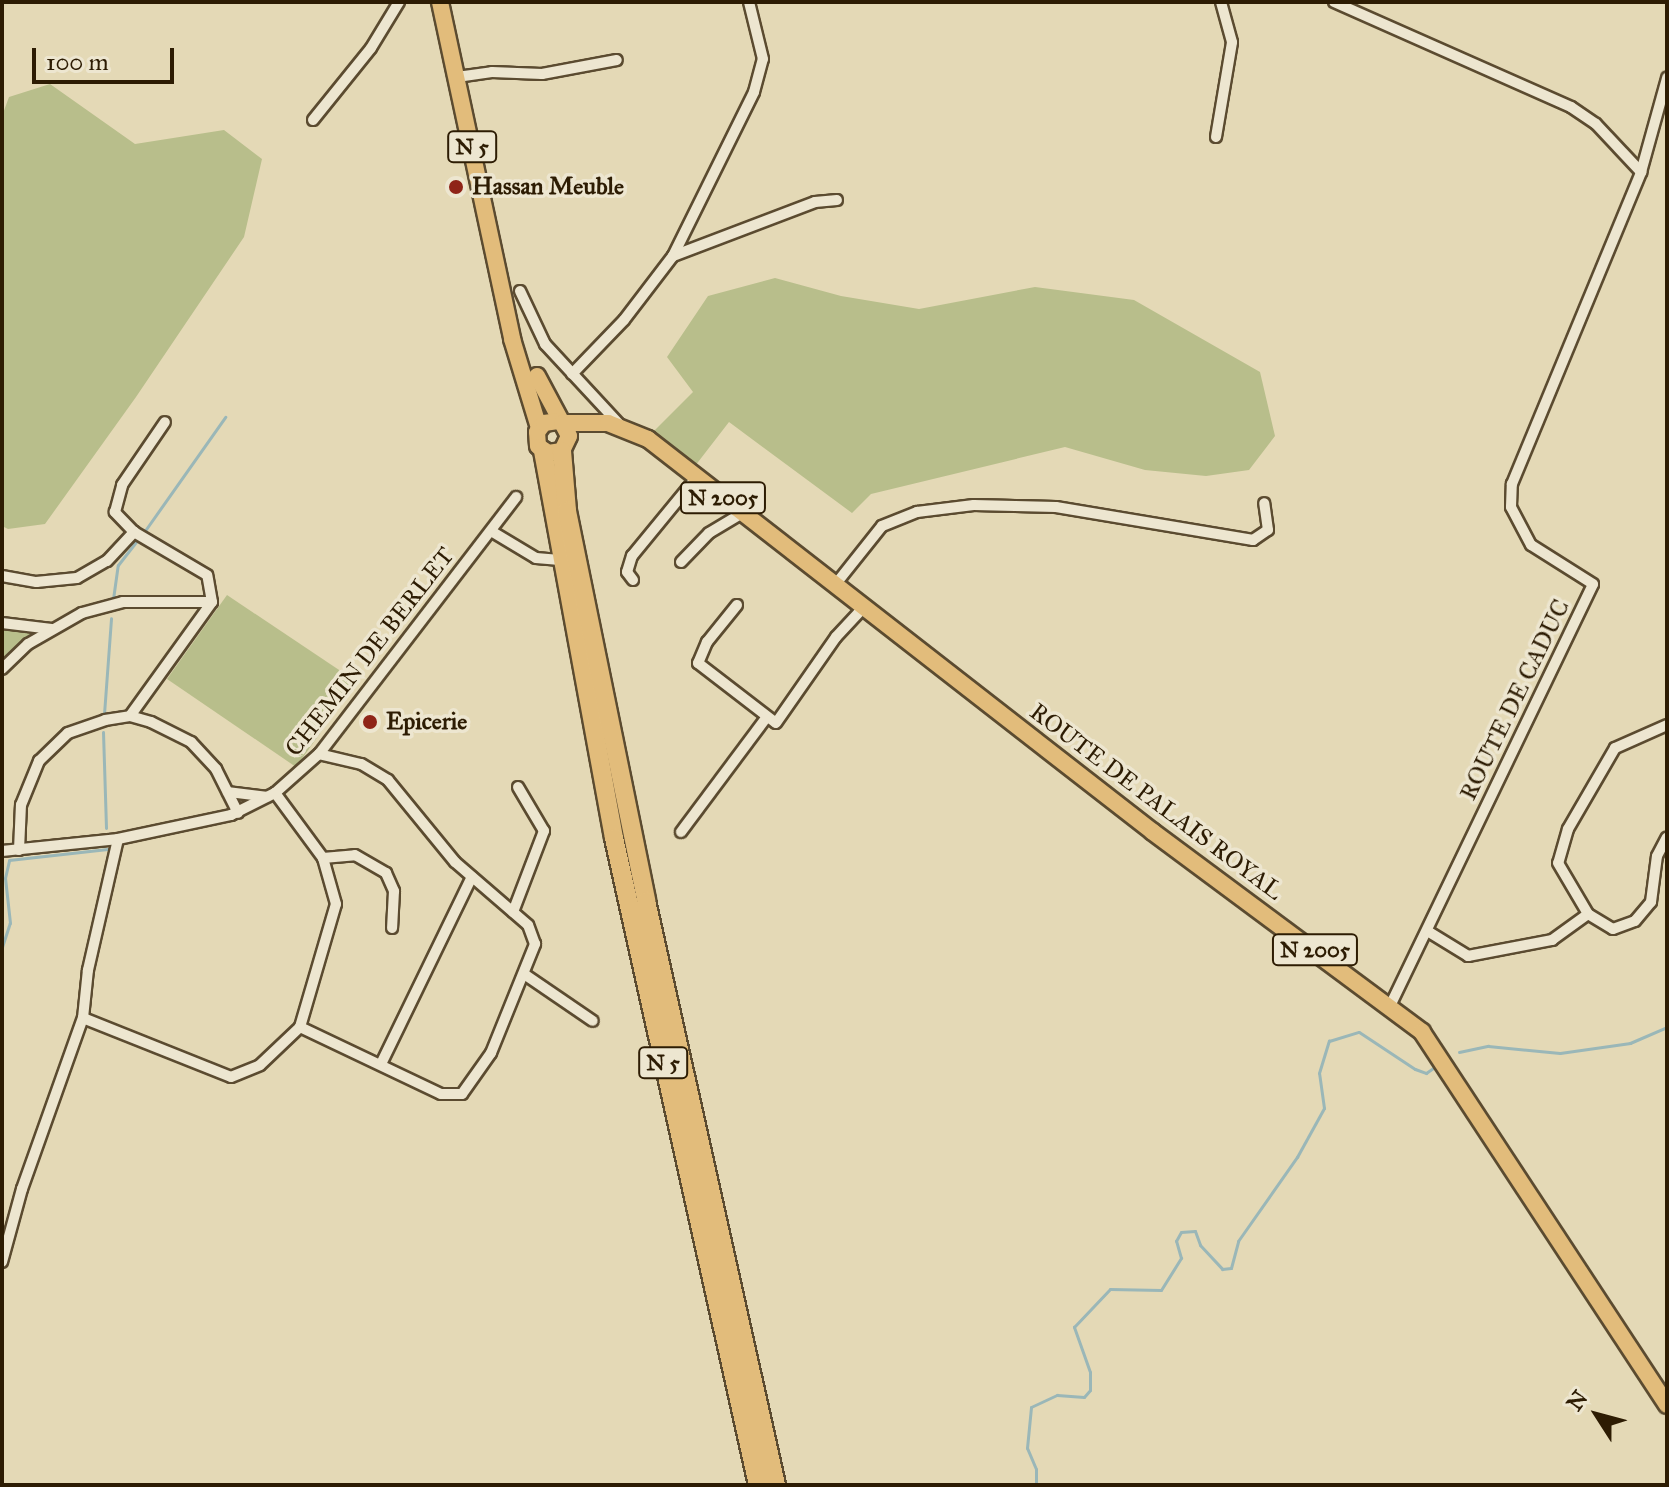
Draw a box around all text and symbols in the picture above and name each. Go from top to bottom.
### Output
scale bar [36,32,178,82]
text: 100 m [46,47,109,77]
road number: N 5 [446,129,498,165]
place label: Hassan Meuble [472,173,624,201]
marker: Hassan Meuble [447,178,465,196]
road number: N 2005 [679,480,767,516]
street label: CHEMIN DE BERLET [280,542,460,762]
street label: ROUTE DE CADUC [1454,595,1576,805]
street label: ROUTE DE PALAIS ROYAL [1024,697,1288,907]
place label: Epicerie [386,708,467,736]
marker: Epicerie [361,713,379,731]
road number: N 2005 [1271,932,1359,968]
road number: N 5 [637,1045,689,1081]
north arrow [1557,1375,1637,1455]
text: N [1561,1385,1594,1416]

